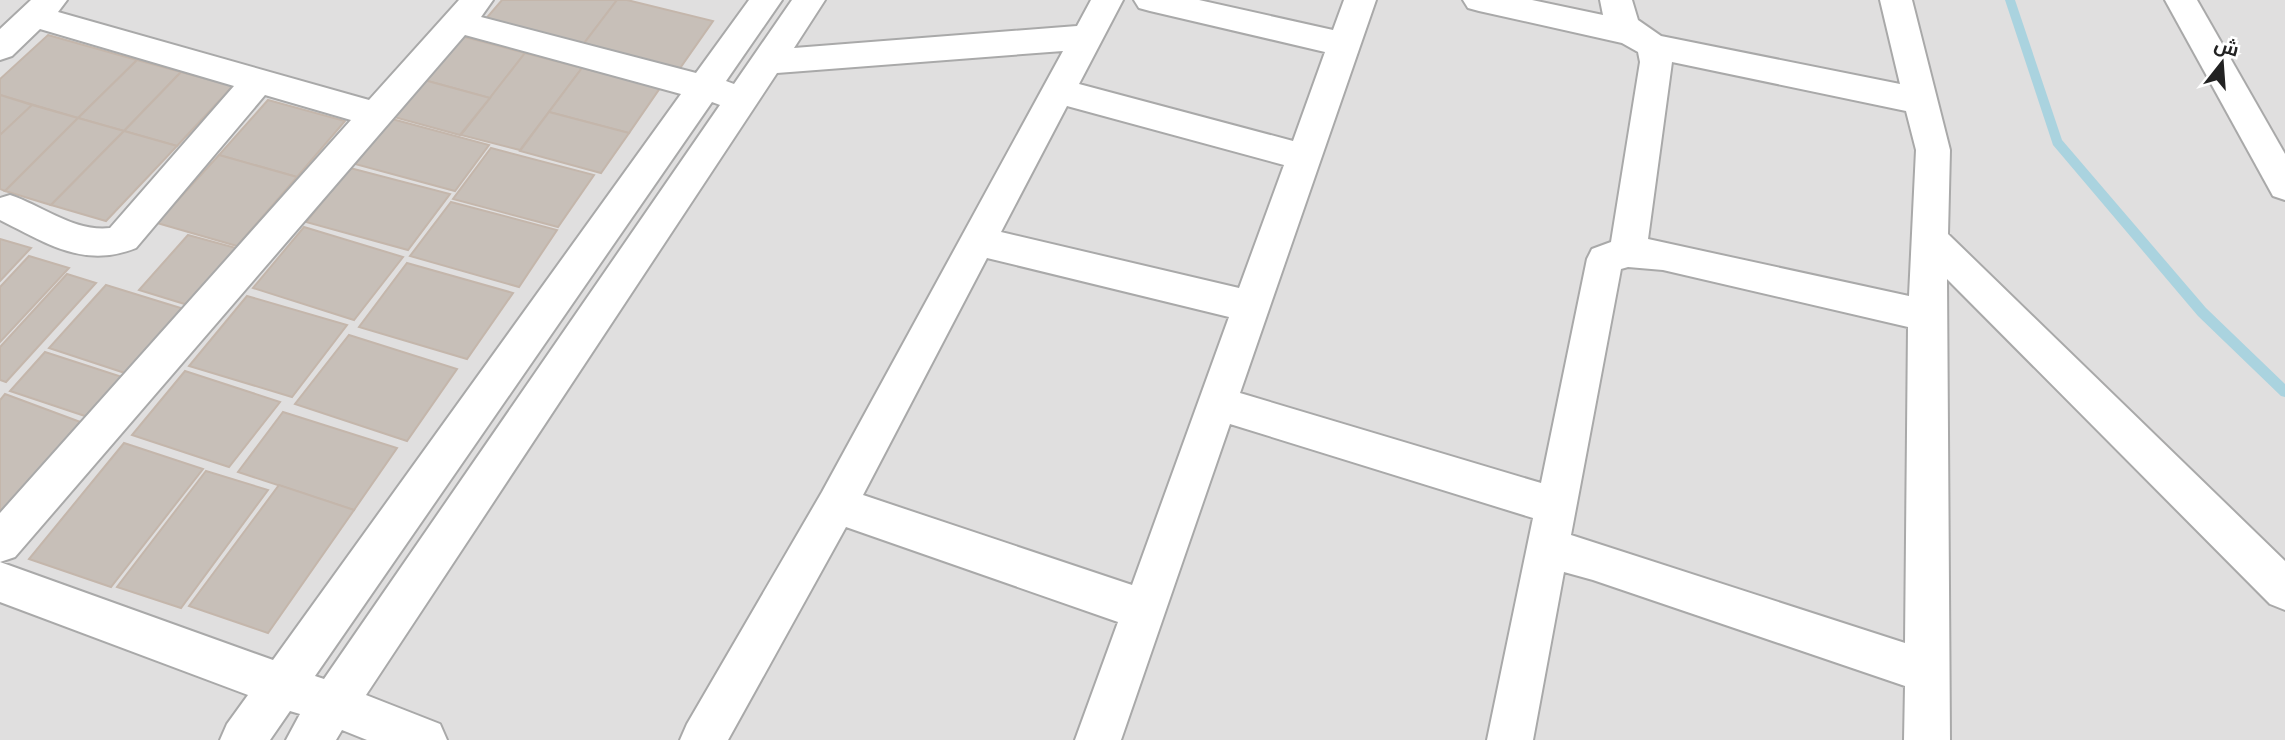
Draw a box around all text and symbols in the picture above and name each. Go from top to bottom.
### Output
north arrow [2187,28,2257,98]
text: ش [2212,34,2242,62]

